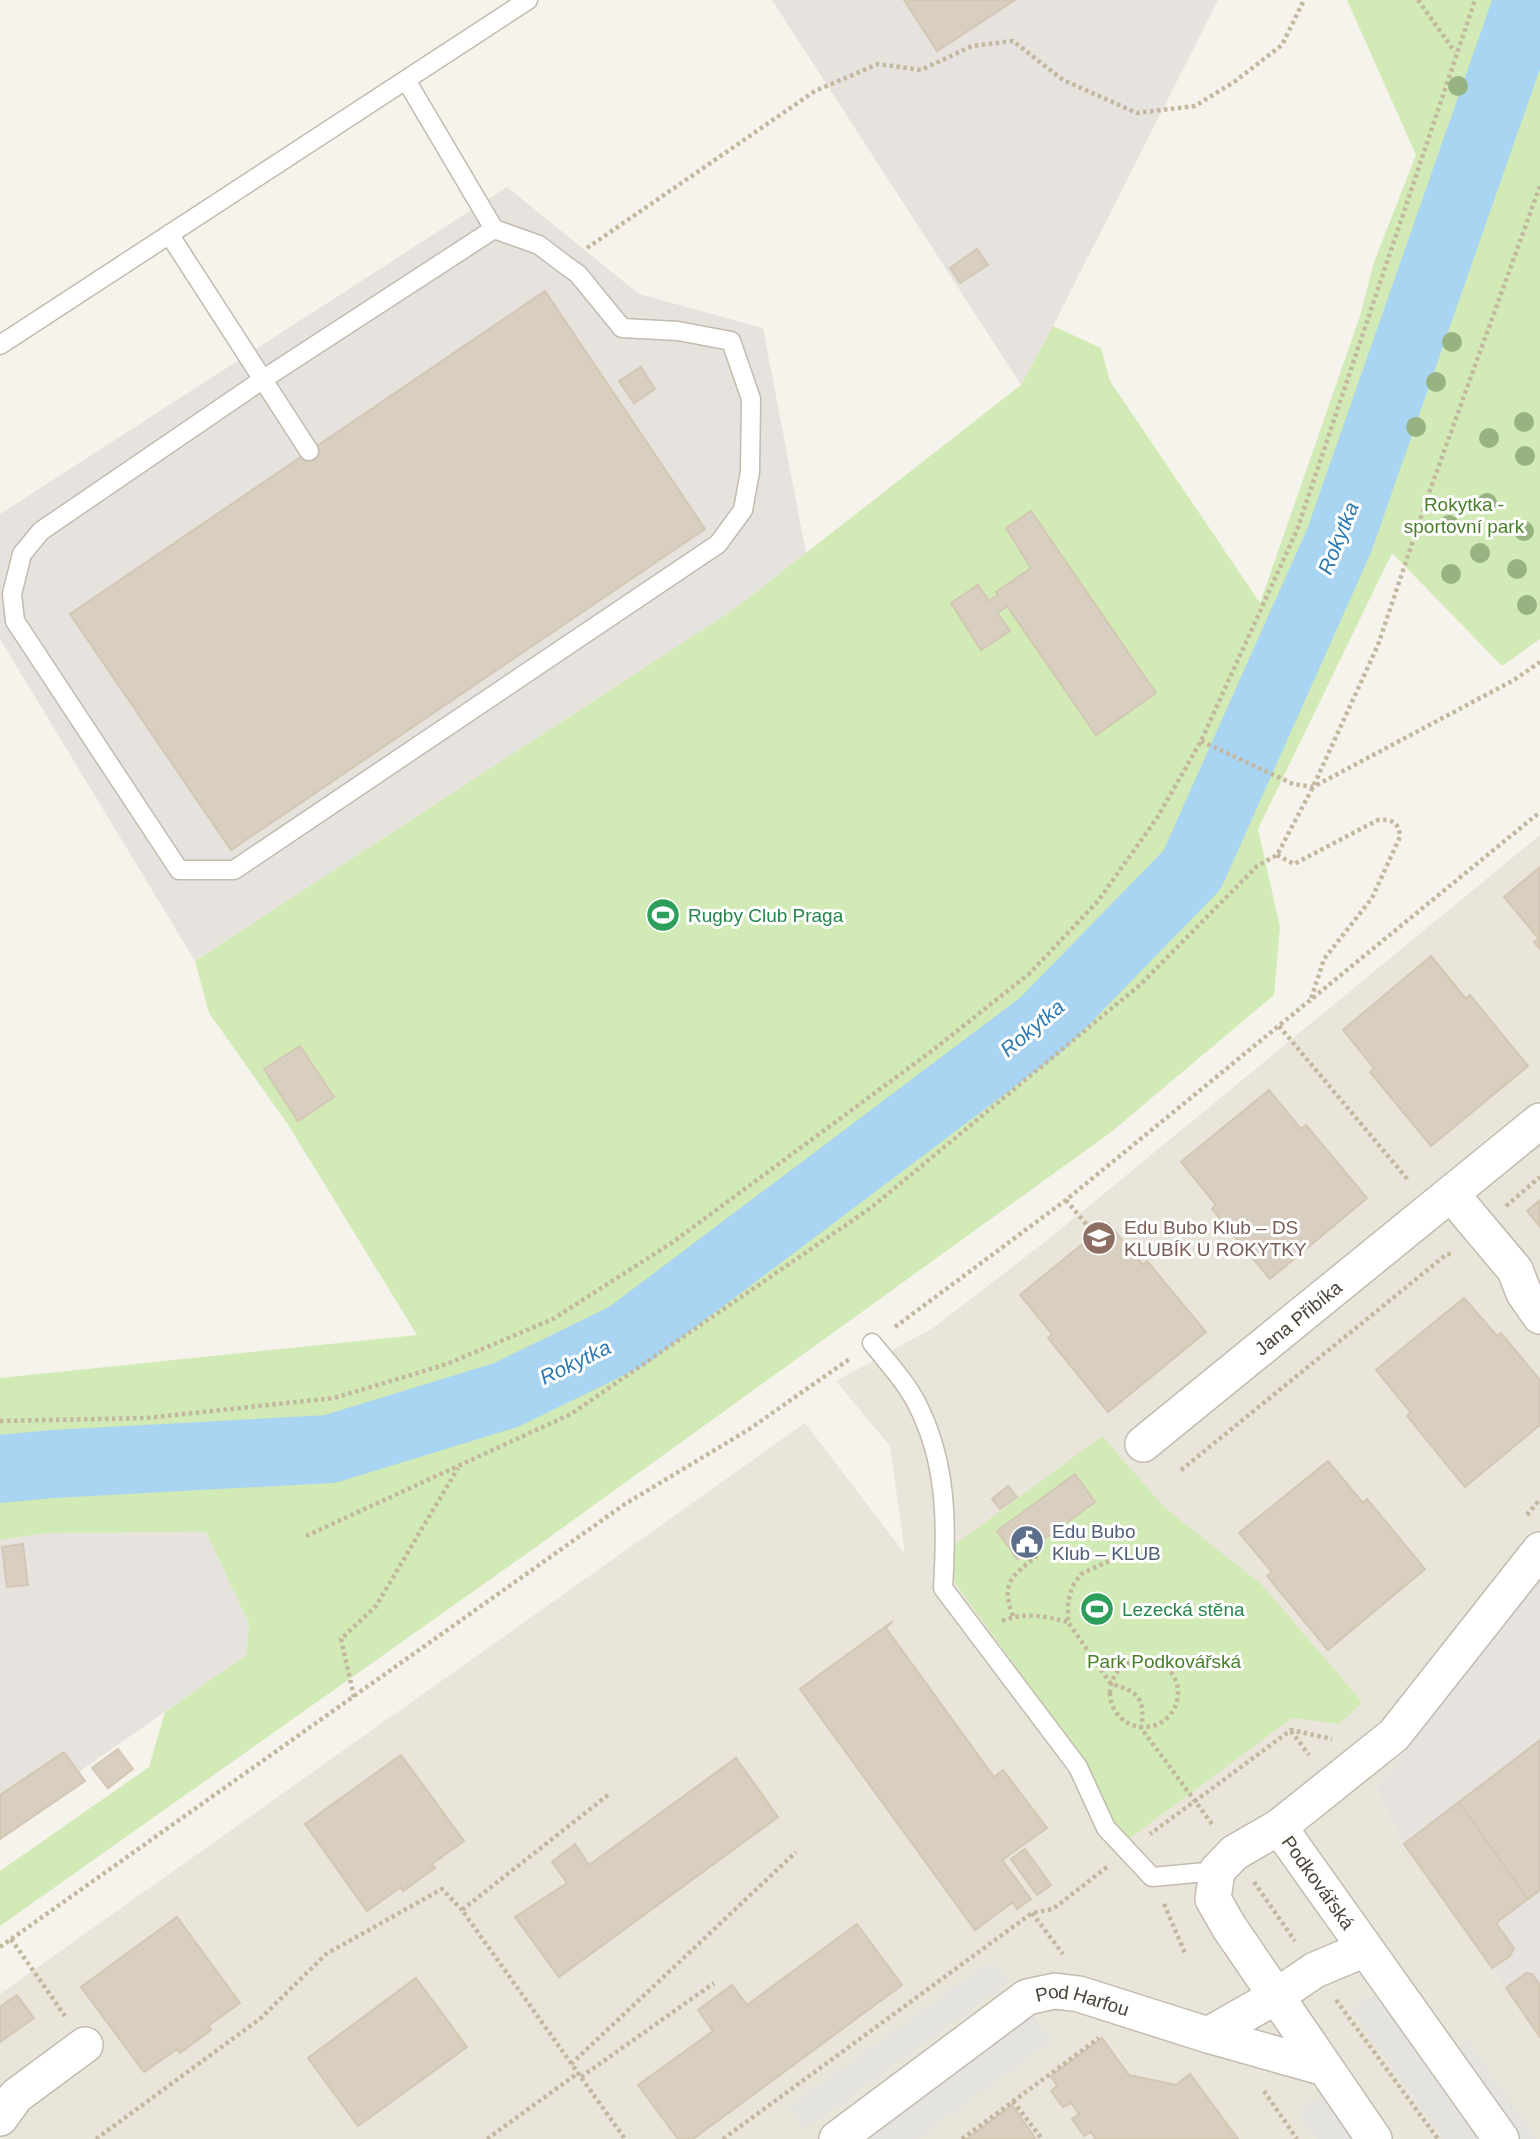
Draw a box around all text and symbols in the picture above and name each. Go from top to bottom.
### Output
park label: Rokytka - sportovní park [1404,494,1525,537]
water label: Rokytka [1313,499,1363,577]
sports icon: Rugby Club Praga [644,896,682,934]
place label: Rugby Club Praga [688,905,844,926]
water label: Rokytka [996,995,1068,1061]
place label: Edu Bubo Klub – DS KLUBÍK U ROKYTKY [1124,1217,1307,1260]
school or university icon: Edu Bubo Klub – DS KLUBÍK U ROKYTKY [1080,1219,1118,1257]
street label: Jana Přibíka [1251,1276,1346,1359]
water label: Rokytka [536,1335,614,1389]
place label: Edu Bubo Klub – KLUB [1052,1521,1161,1564]
public building icon: Edu Bubo Klub – KLUB [1008,1523,1046,1561]
sports icon: Lezecká stěna [1078,1590,1116,1628]
place label: Lezecká stěna [1122,1599,1245,1620]
park label: Park Podkovářská [1087,1651,1242,1672]
street label: Podkovářská [1278,1832,1359,1934]
street label: Pod Harfou [1033,1980,1132,2020]

